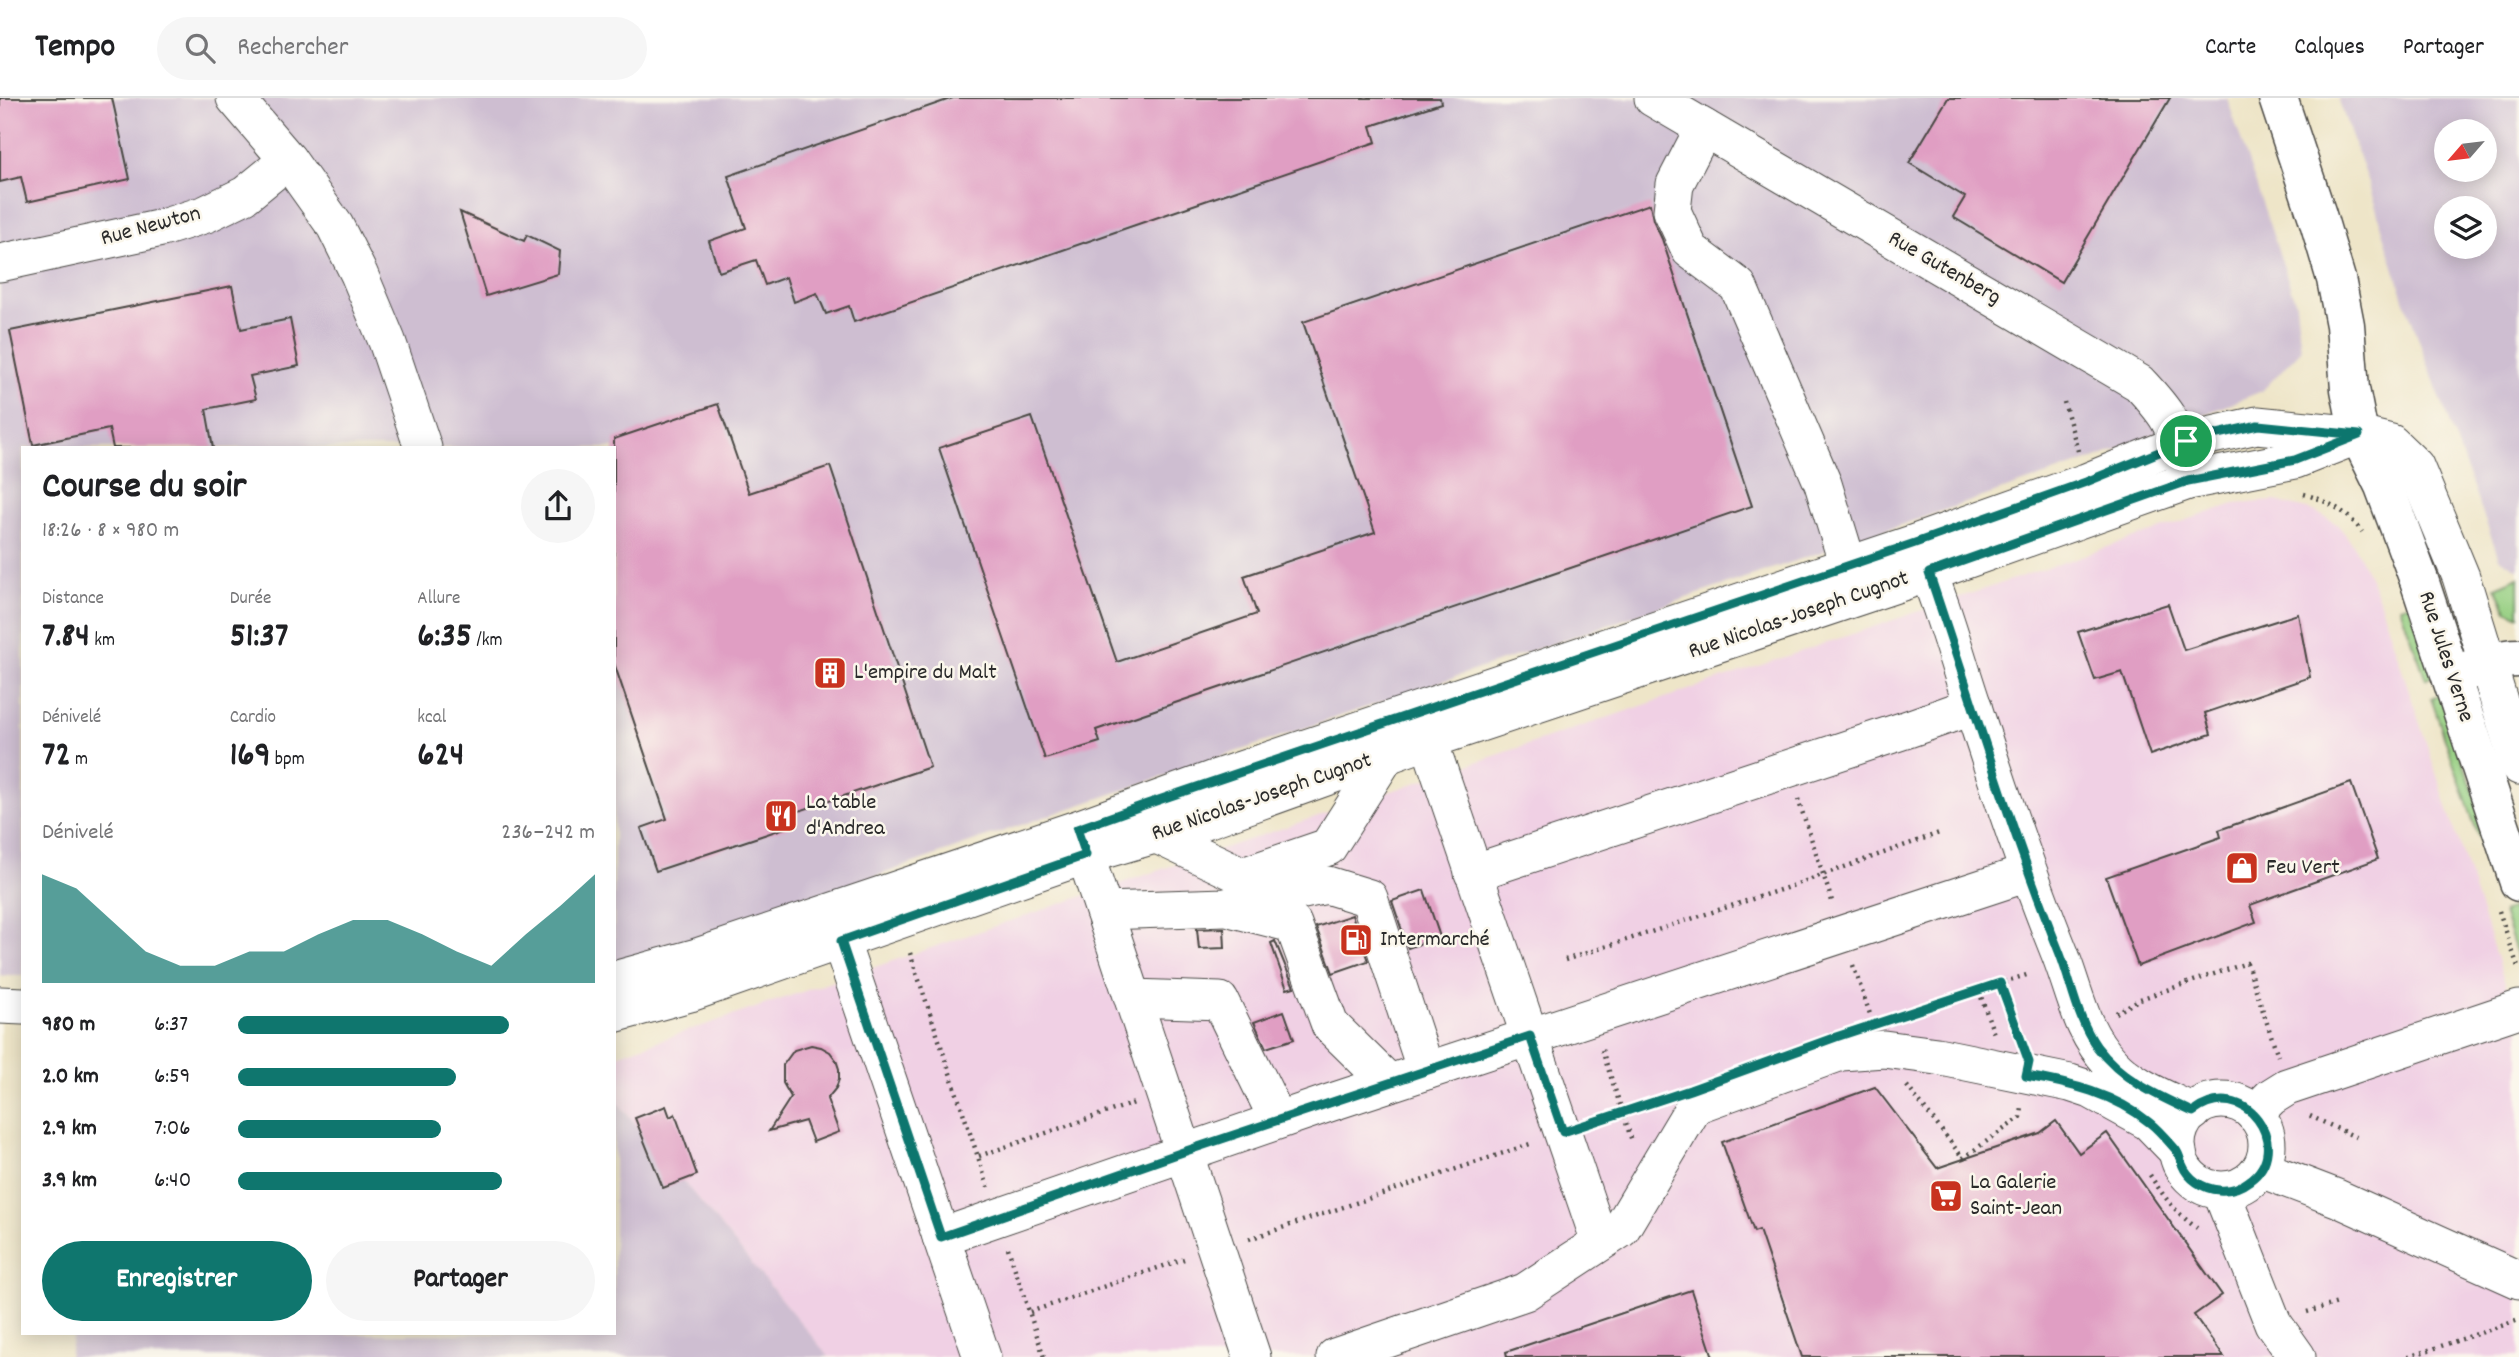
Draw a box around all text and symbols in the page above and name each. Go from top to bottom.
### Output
search box [157,17,647,80]
text: Tempo [35,25,115,72]
icon: search [181,29,219,67]
text: Rechercher [237,30,348,67]
text: Carte [2205,31,2256,65]
text: Calques [2294,31,2365,65]
text: Partager [2403,31,2484,65]
north arrow [2434,119,2497,182]
map controls [2434,119,2497,259]
button: layers [2434,196,2497,259]
street label: Rue Newton [97,198,205,256]
street label: Rue Gutenberg [1881,223,2007,315]
pin [2156,411,2216,471]
icon: arrive [2167,422,2205,460]
text: Course du soir [42,461,246,516]
button: share [521,469,595,543]
text: 18:26 · 8 × 980 m [42,515,179,548]
street label: Rue Nicolas-Joseph Cugnot [1684,563,1914,669]
text: Distance [42,586,104,613]
text: Durée [230,586,271,613]
text: Allure [417,586,460,613]
street label: Rue Jules Verne [2408,587,2482,727]
text: 7.84 [42,613,90,663]
text: 51:37 [230,613,288,663]
text: 6:35 [417,613,472,663]
text: km [90,628,115,655]
text: /km [472,628,503,655]
building icon: L'empire du Malt [811,654,849,692]
place label: L'empire du Malt [854,657,997,690]
text: Dénivelé [42,705,101,732]
text: Cardio [230,705,276,732]
text: kcal [417,705,446,732]
text: 72 [42,732,71,782]
text: 169 [230,732,271,782]
text: 624 [417,732,464,782]
street label: Rue Nicolas-Joseph Cugnot [1147,745,1377,851]
text: m [71,747,88,774]
text: bpm [271,747,305,774]
place label: La table d'Andrea [806,787,886,846]
restaurant icon: La table d'Andrea [762,797,800,835]
text: Dénivelé [42,817,114,850]
text: 236–242 m [501,817,595,850]
shop icon: Feu Vert [2223,849,2261,887]
place label: Feu Vert [2266,852,2340,885]
fuel station icon: Intermarché [1337,921,1375,959]
place label: Intermarché [1380,924,1490,957]
text: 980 m [42,1009,95,1042]
text: 6:37 [154,1009,188,1042]
text: 2.0 km [42,1061,99,1094]
text: 6:59 [154,1061,190,1094]
text: 2.9 km [42,1113,97,1146]
text: 7:06 [154,1113,190,1146]
text: 3.9 km [42,1165,97,1198]
text: 6:40 [154,1165,191,1198]
place label: La Galerie Saint-Jean [1970,1167,2062,1226]
supermarket icon: La Galerie Saint-Jean [1927,1177,1965,1215]
button: Enregistrer [42,1241,312,1321]
button: Partager [326,1241,595,1321]

